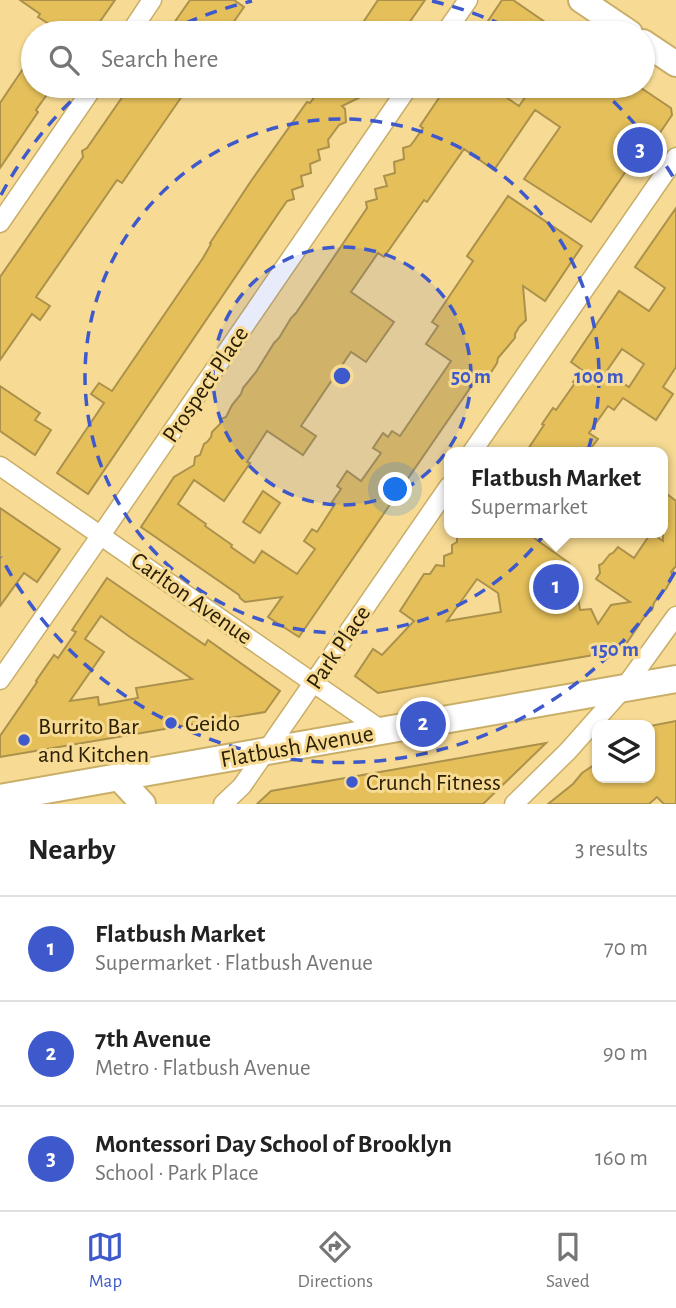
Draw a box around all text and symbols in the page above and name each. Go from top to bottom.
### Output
search box [21,21,655,98]
icon: search [45,41,83,79]
text: Search here [101,46,219,72]
pin: 3 [617,124,663,176]
street label: Prospect Place [158,322,253,447]
centre of rings [330,364,354,388]
text: 50 m [451,366,491,387]
text: 100 m [574,366,624,387]
popup [444,447,668,538]
text: Flatbush Market [471,465,641,491]
your location [378,472,412,506]
text: Supermarket [471,496,587,519]
street label: Carlton Avenue [126,548,257,649]
pin: 1 [533,561,579,613]
street label: Park Place [302,601,375,694]
text: 150 m [591,639,639,660]
pin: 2 [400,698,446,750]
place label: Geido [185,712,240,736]
place label: Burrito Bar and Kitchen [38,715,149,767]
marker: Geido [163,715,179,731]
map controls [592,720,655,783]
button: layers [592,720,655,783]
street label: Flatbush Avenue [219,722,376,772]
marker: Burrito Bar and Kitchen [16,732,32,748]
place label: Crunch Fitness [366,771,501,795]
marker: Crunch Fitness [344,774,360,790]
text: Nearby [28,835,116,865]
text: 3 results [575,838,648,861]
text: Flatbush Market [95,921,265,947]
text: 1 [47,937,55,960]
text: 70 m [604,937,648,960]
text: Supermarket · Flatbush Avenue [95,952,373,975]
text: 7th Avenue [95,1026,211,1052]
text: 2 [46,1042,56,1065]
text: 90 m [603,1042,648,1065]
text: Metro · Flatbush Avenue [95,1057,311,1080]
text: Montessori Day School of Brooklyn [95,1131,452,1157]
text: 3 [46,1147,56,1170]
text: 160 m [595,1147,648,1170]
text: School · Park Place [95,1162,259,1185]
tab: Map [86,1228,124,1293]
tab: Directions [297,1228,373,1293]
tab: Saved [546,1228,590,1293]

